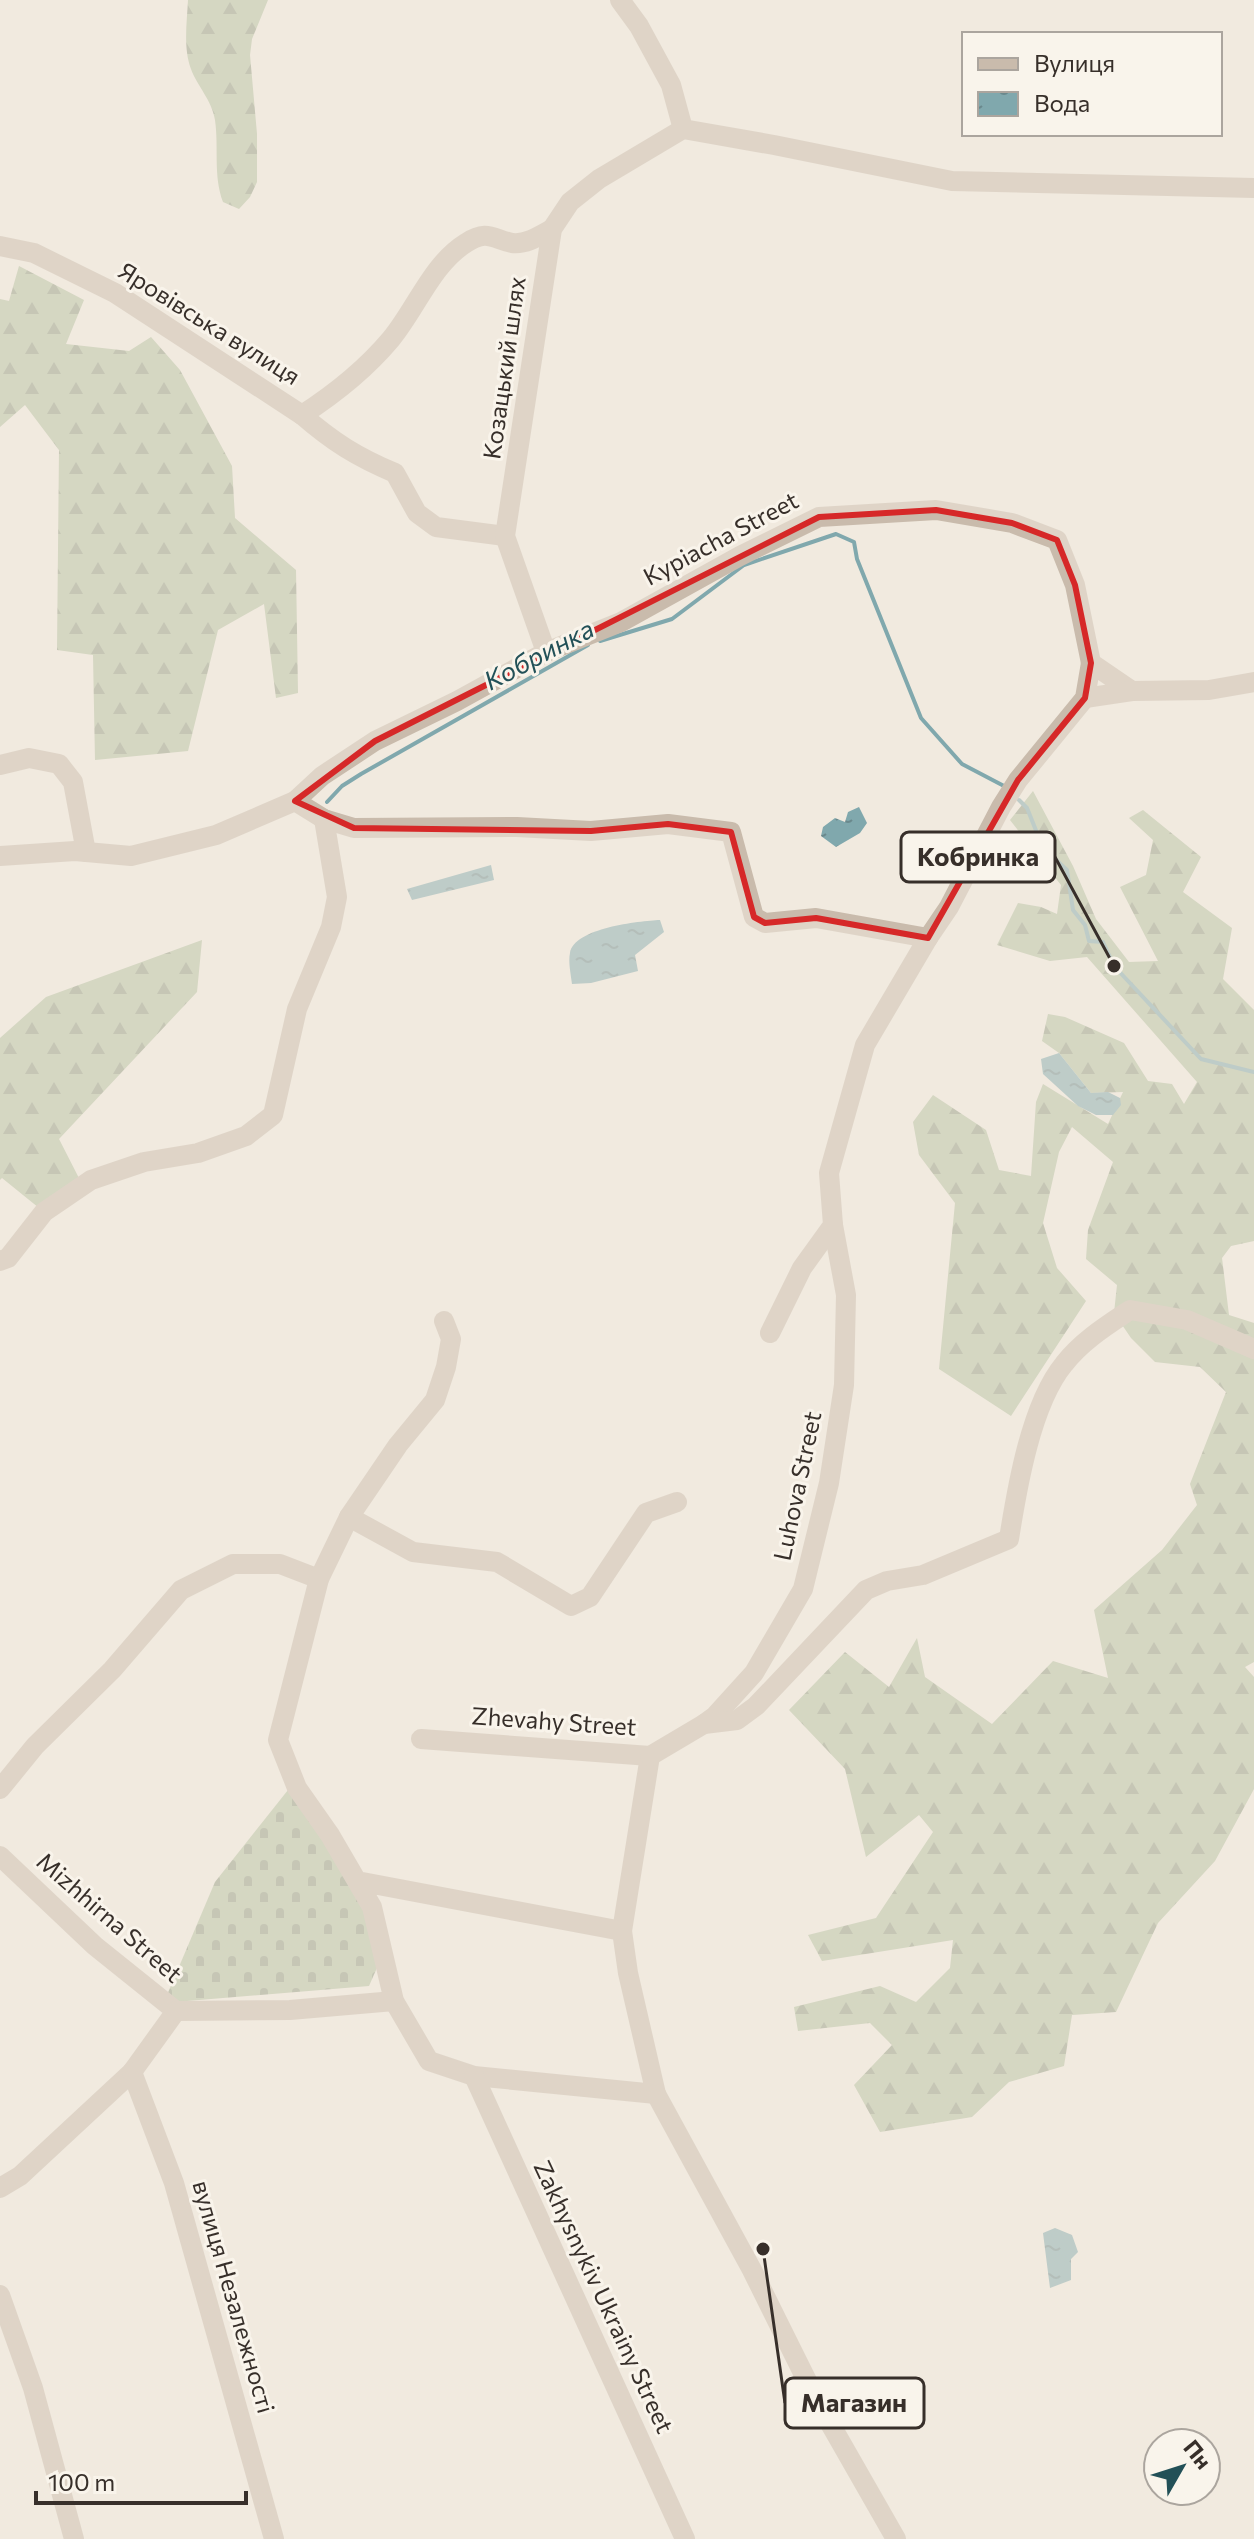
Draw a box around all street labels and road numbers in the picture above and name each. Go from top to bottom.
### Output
street label: Яровівська вулиця [114,255,306,390]
street label: Козацький шлях [476,274,531,461]
street label: Kypiacha Street [638,485,803,591]
street label: Luhova Street [767,1408,827,1563]
street label: Zhevahy Street [471,1700,638,1741]
street label: Mizhhirna Street [31,1846,189,1988]
street label: Zakhysnykiv Ukrainy Street [528,2156,680,2437]
street label: вулиця Незалежності [187,2177,282,2416]

